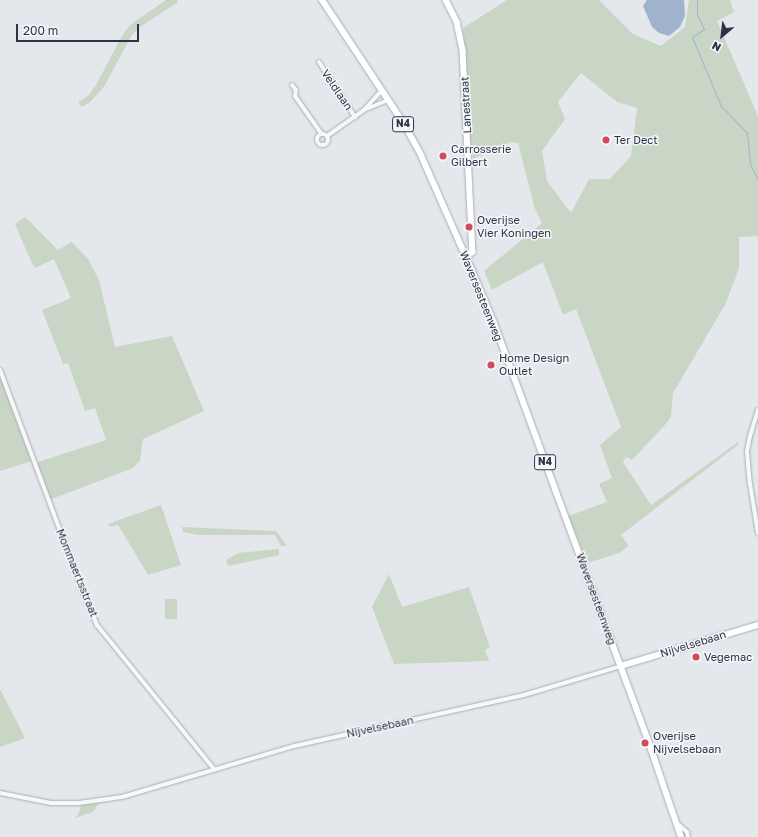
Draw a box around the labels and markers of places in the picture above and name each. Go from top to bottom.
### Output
place label: Ter Dect [614,133,658,147]
marker: Ter Dect [601,135,611,145]
place label: Carrosserie Gilbert [451,143,511,169]
marker: Carrosserie Gilbert [438,151,448,161]
place label: Overijse Vier Koningen [477,214,551,240]
marker: Overijse Vier Koningen [464,222,474,232]
place label: Home Design Outlet [499,352,569,378]
marker: Home Design Outlet [486,360,496,370]
place label: Vegemac [704,650,752,664]
marker: Vegemac [691,652,701,662]
place label: Overijse Nijvelsebaan [653,730,721,756]
marker: Overijse Nijvelsebaan [640,738,650,748]

